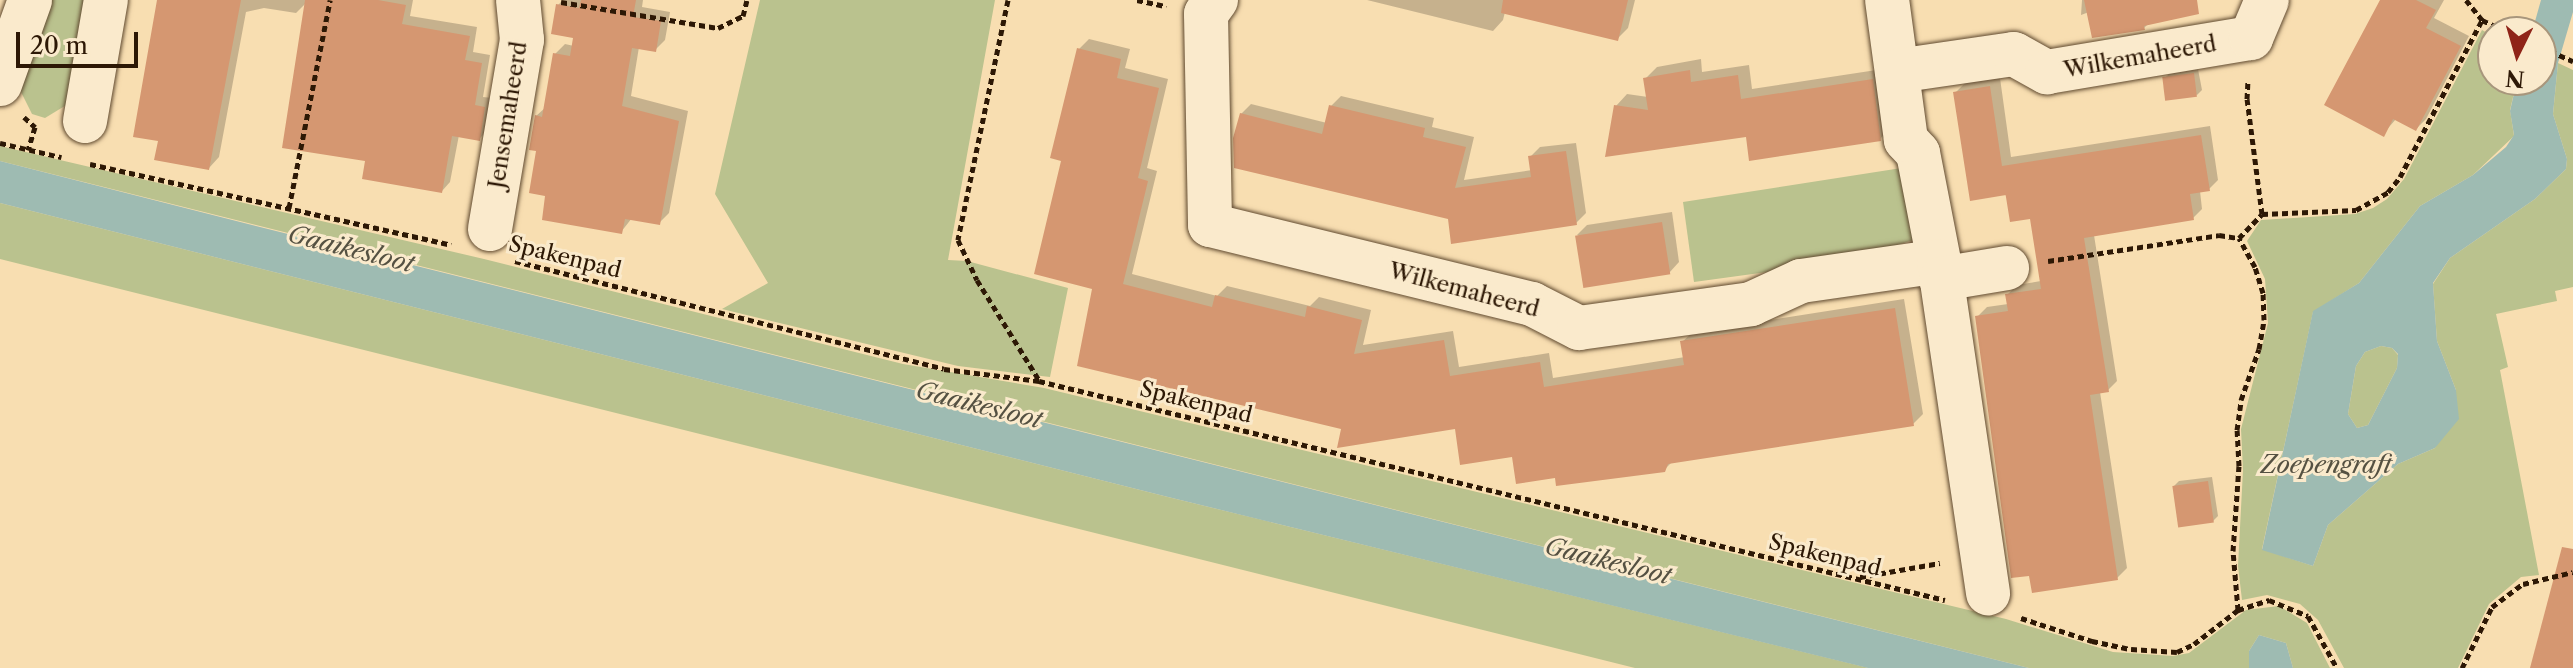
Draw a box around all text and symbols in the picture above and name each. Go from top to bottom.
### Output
scale bar [20,16,142,66]
north arrow [2477,16,2557,96]
text: 20 m [30,31,88,60]
street label: Wilkemaheerd [2062,31,2218,83]
street label: Jensemaheerd [483,40,533,190]
text: N [2504,64,2526,93]
water label: Gaaikesloot [285,219,417,279]
street label: Spakenpad [506,230,624,284]
street label: Wilkemaheerd [1386,257,1542,323]
water label: Gaaikesloot [913,375,1045,435]
street label: Spakenpad [1137,375,1255,429]
water label: Zoepengraft [2260,451,2392,479]
street label: Spakenpad [1766,528,1884,582]
water label: Gaaikesloot [1542,531,1674,591]

